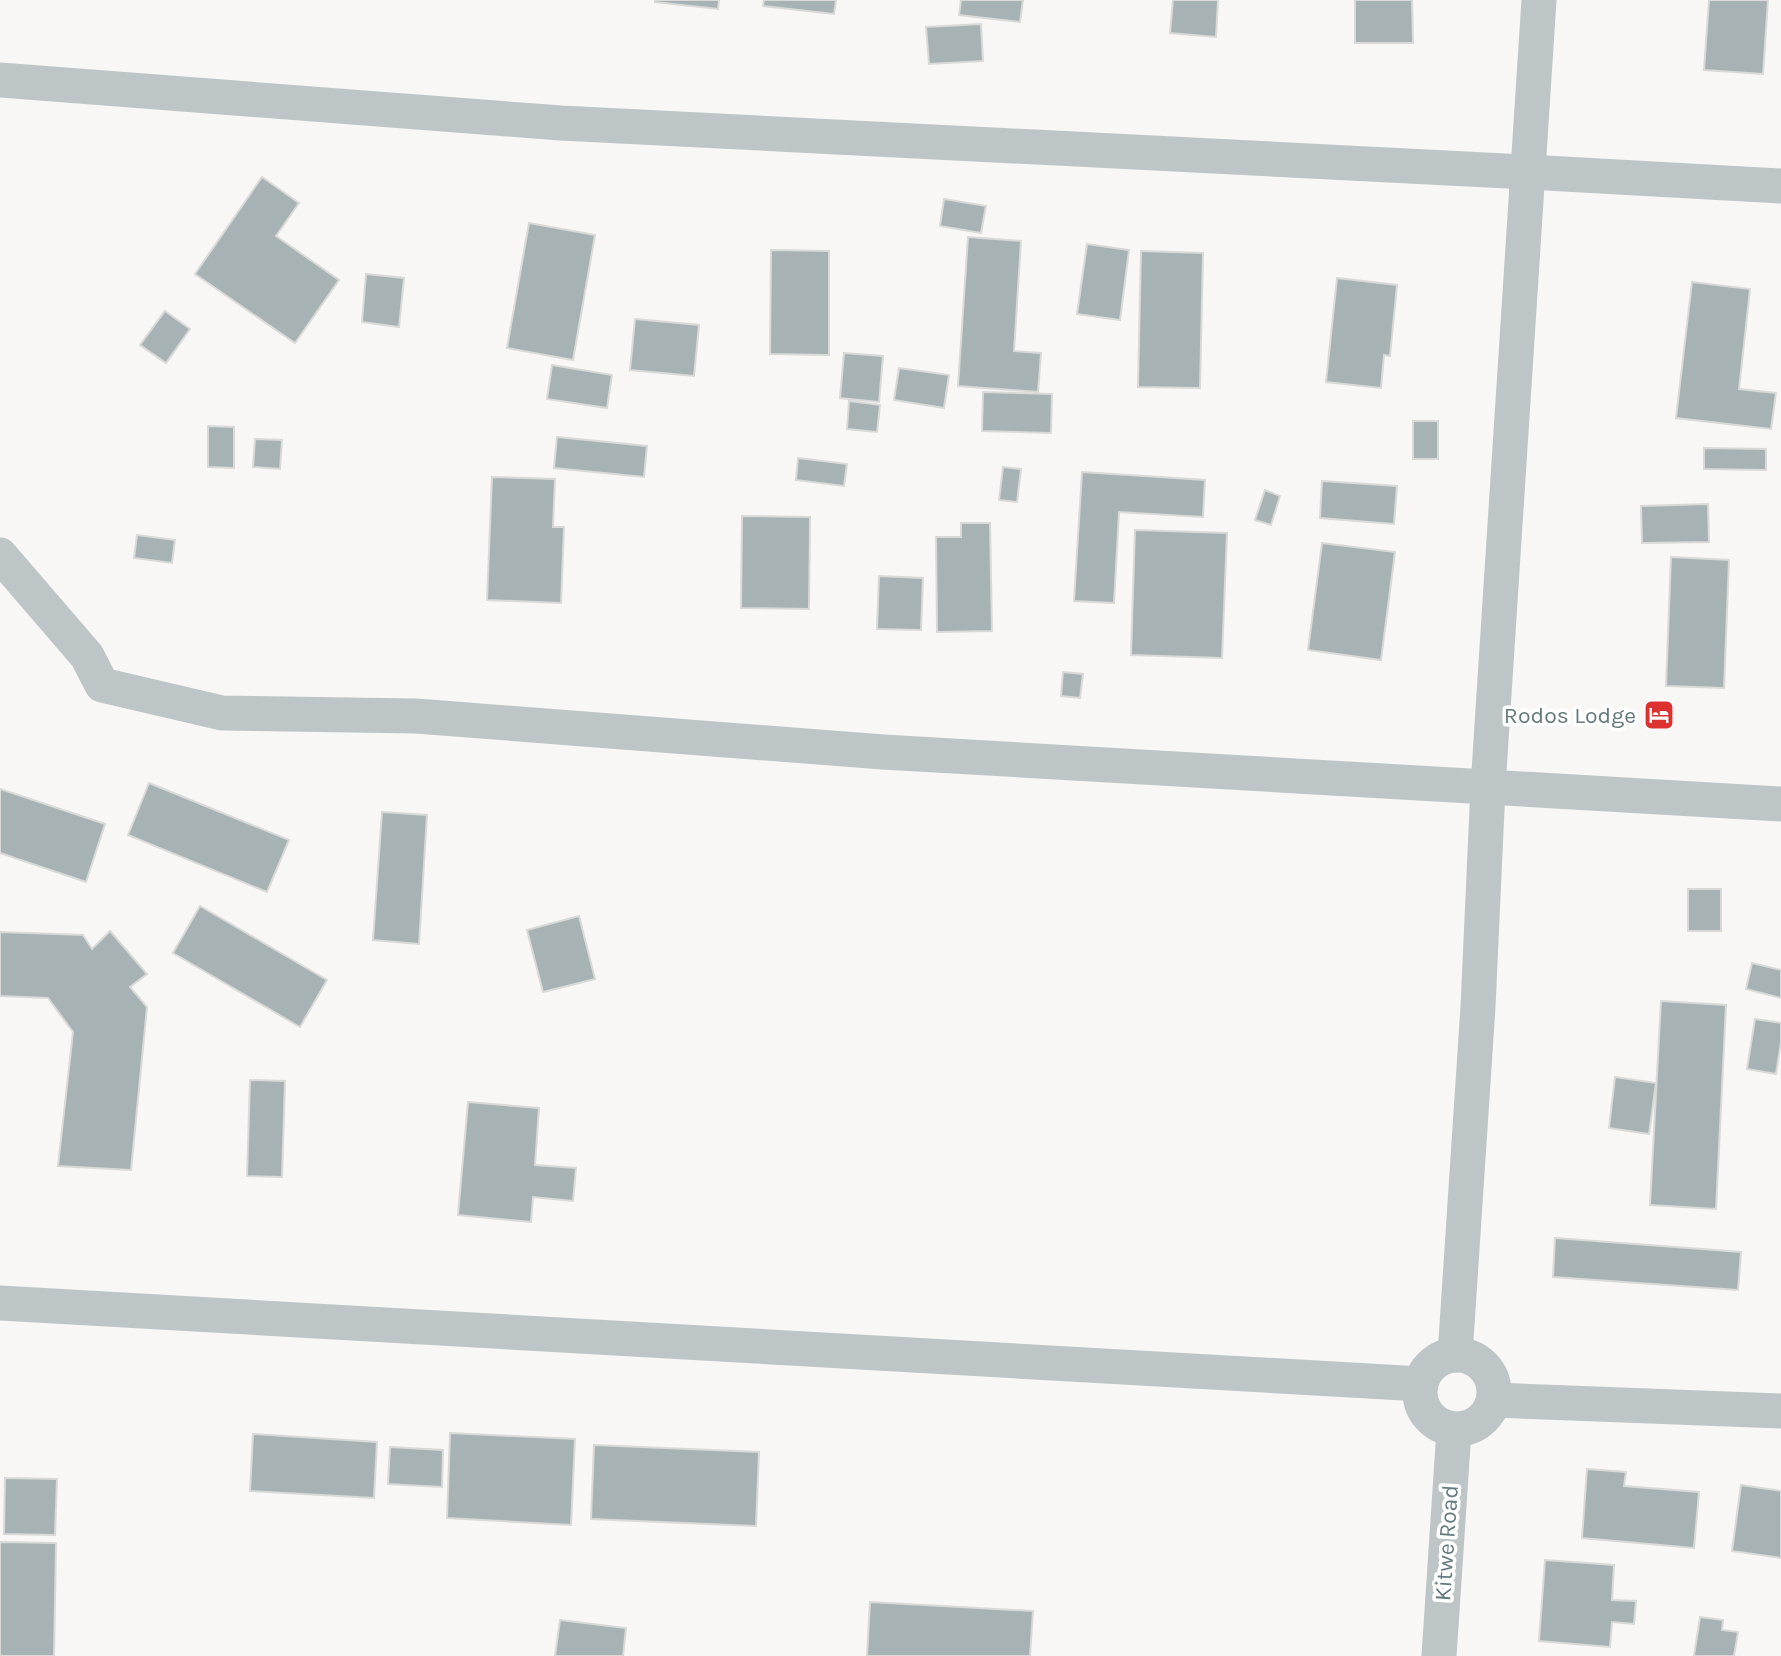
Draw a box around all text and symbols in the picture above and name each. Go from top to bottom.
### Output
hotel icon: Rodos Lodge [1642,698,1676,732]
place label: Rodos Lodge [1504,702,1636,729]
street label: Kitwe Road [1429,1484,1464,1602]

